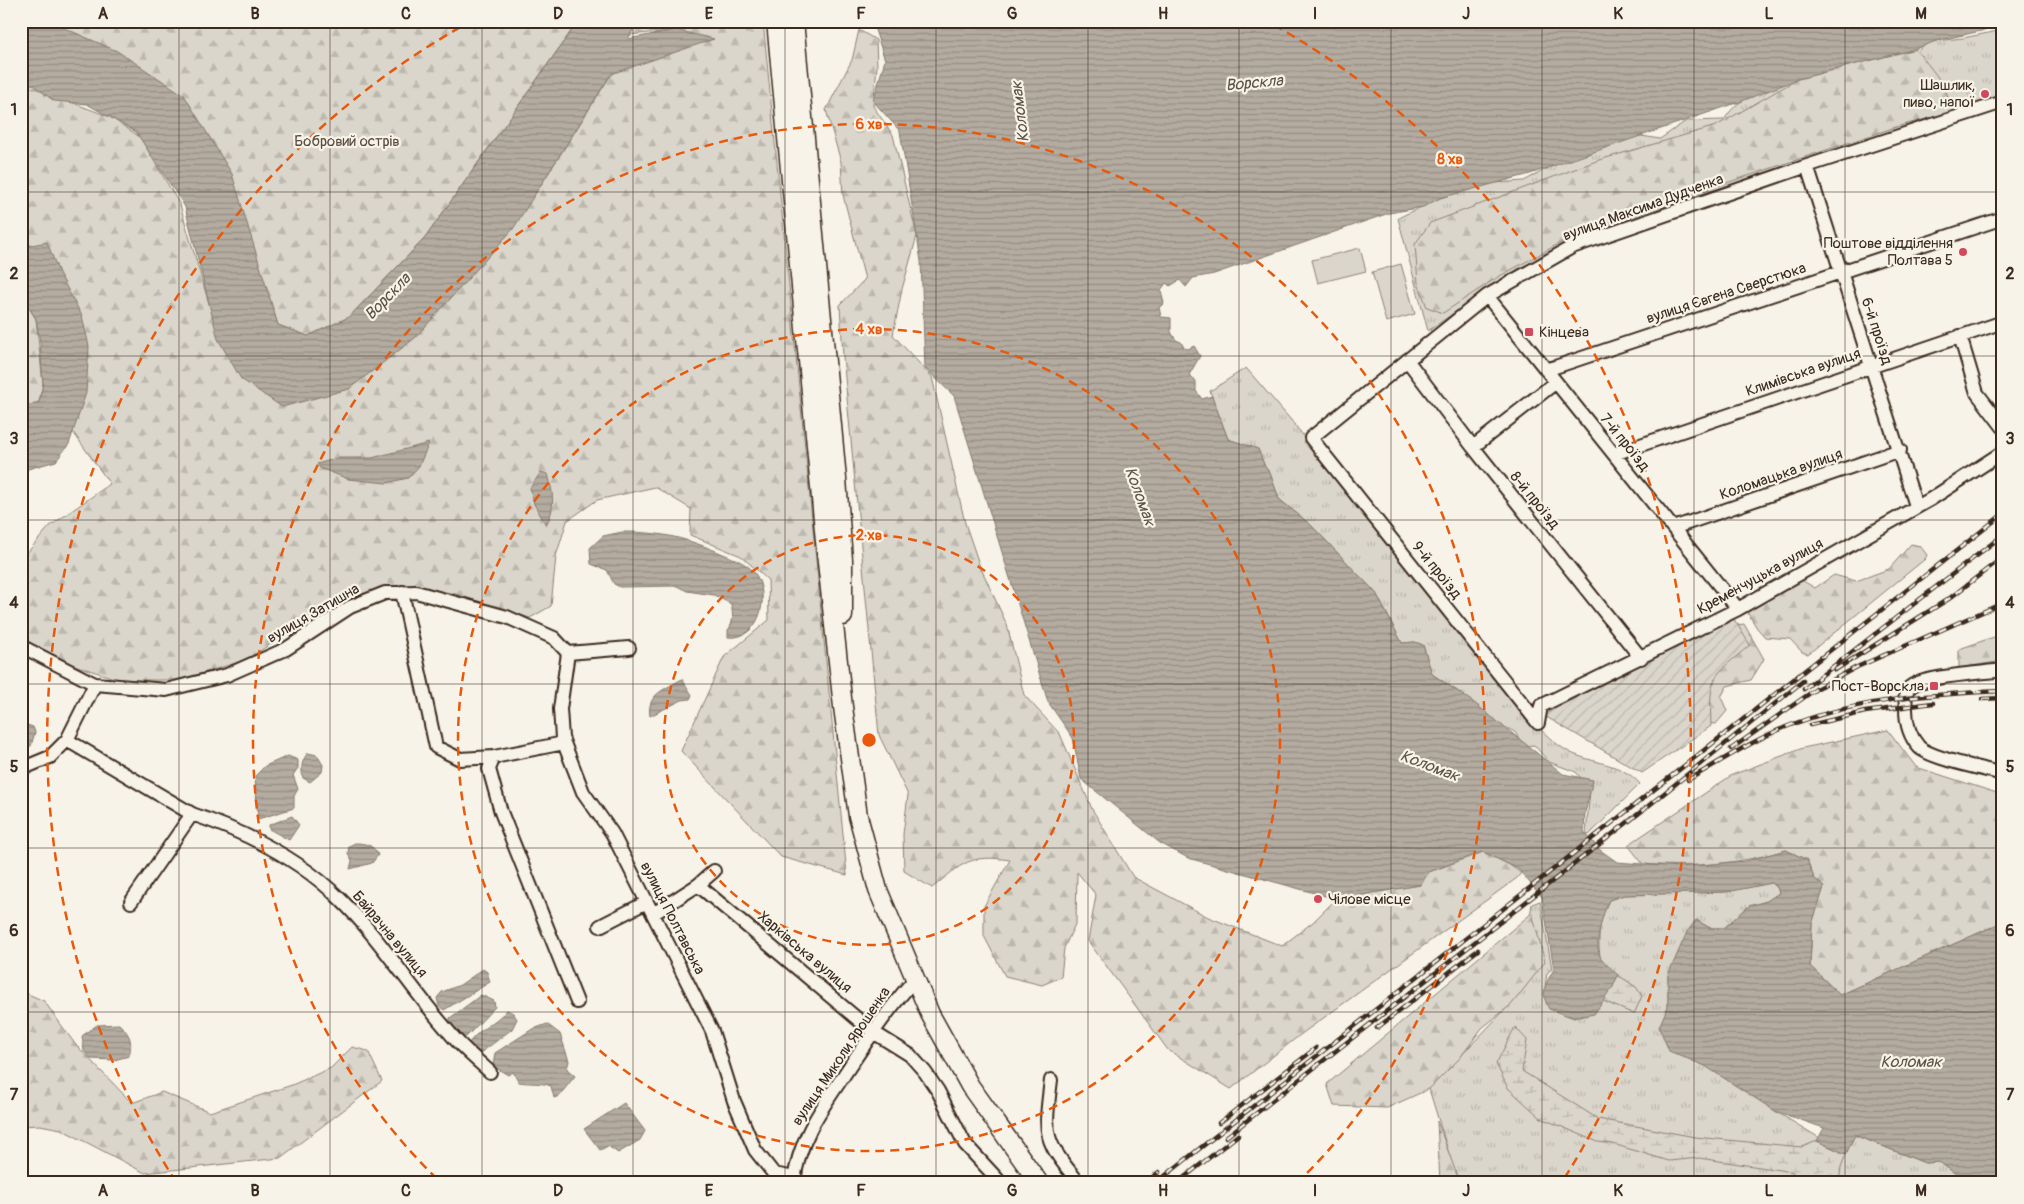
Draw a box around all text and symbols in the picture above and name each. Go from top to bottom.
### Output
text: A [98,4,109,24]
text: B [250,4,260,24]
text: C [401,4,411,24]
text: D [553,4,563,24]
text: E [705,4,714,24]
text: F [856,4,866,24]
text: G [1007,4,1018,24]
text: H [1158,4,1168,24]
text: I [1313,4,1317,24]
text: J [1462,4,1470,24]
text: K [1613,4,1623,24]
text: L [1764,4,1774,24]
text: M [1915,4,1927,24]
water label: Ворскла [1225,70,1285,95]
place label: Шашлик, пиво, напої [1903,76,1975,112]
water label: Коломак [1006,79,1034,143]
marker: Шашлик, пиво, напої [1979,88,1991,100]
text: 1 [11,100,17,120]
text: 1 [2007,100,2013,120]
text: 6 хв [856,115,882,134]
park label: Бобровий острів [294,132,400,151]
text: 8 хв [1437,150,1463,169]
street label: вулиця Максима Дудченка [1560,170,1726,245]
place label: Поштове відділення Полтава 5 [1824,234,1953,270]
marker: Поштове відділення Полтава 5 [1957,246,1969,258]
street label: вулиця Євгена Сверстюка [1644,259,1809,328]
text: 2 [10,264,19,284]
text: 2 [2006,264,2015,284]
water label: Ворскла [361,268,416,324]
street label: 6-й проїзд [1857,295,1896,367]
text: 4 хв [856,320,882,339]
place label: Кінцева [1539,323,1589,342]
marker: Кінцева [1523,326,1535,338]
street label: Климівська вулиця [1743,344,1863,401]
street label: 7-й проїзд [1596,410,1654,475]
text: 3 [10,429,19,449]
text: 3 [2006,429,2015,449]
street label: Коломацька вулиця [1717,445,1845,504]
water label: Коломак [1120,464,1160,530]
street label: 8-й проїзд [1506,468,1564,533]
text: 2 хв [856,526,882,545]
street label: Кременчуцька вулиця [1694,534,1826,619]
street label: 9-й проїзд [1408,538,1466,603]
street label: вулиця Затишна [264,579,363,647]
text: 4 [9,593,19,613]
text: 4 [2005,593,2015,613]
place label: Пост-Ворскла [1832,677,1924,696]
marker: Пост-Ворскла [1928,680,1940,692]
centre of rings [860,731,878,749]
water label: Коломак [1398,746,1463,787]
text: 5 [10,757,19,777]
text: 5 [2006,757,2015,777]
street label: вулиця Полтавська [636,859,709,978]
street label: Байрачна вулиця [348,887,431,982]
place label: Чілове місце [1328,890,1411,909]
marker: Чілове місце [1312,893,1324,905]
street label: Харківська вулиця [754,907,856,997]
text: 6 [9,921,19,941]
text: 6 [2005,921,2015,941]
street label: вулиця Миколи Ярошенка [788,983,895,1129]
water label: Коломак [1880,1052,1943,1072]
text: 7 [10,1085,19,1105]
text: 7 [2006,1085,2015,1105]
text: A [98,1181,109,1201]
text: B [250,1181,260,1201]
text: C [401,1181,411,1201]
text: D [553,1181,563,1201]
text: E [705,1181,714,1201]
text: F [856,1181,866,1201]
text: G [1007,1181,1018,1201]
text: H [1158,1181,1168,1201]
text: I [1313,1181,1317,1201]
text: J [1462,1181,1470,1201]
text: K [1613,1181,1623,1201]
text: L [1764,1181,1774,1201]
text: M [1915,1181,1927,1201]

